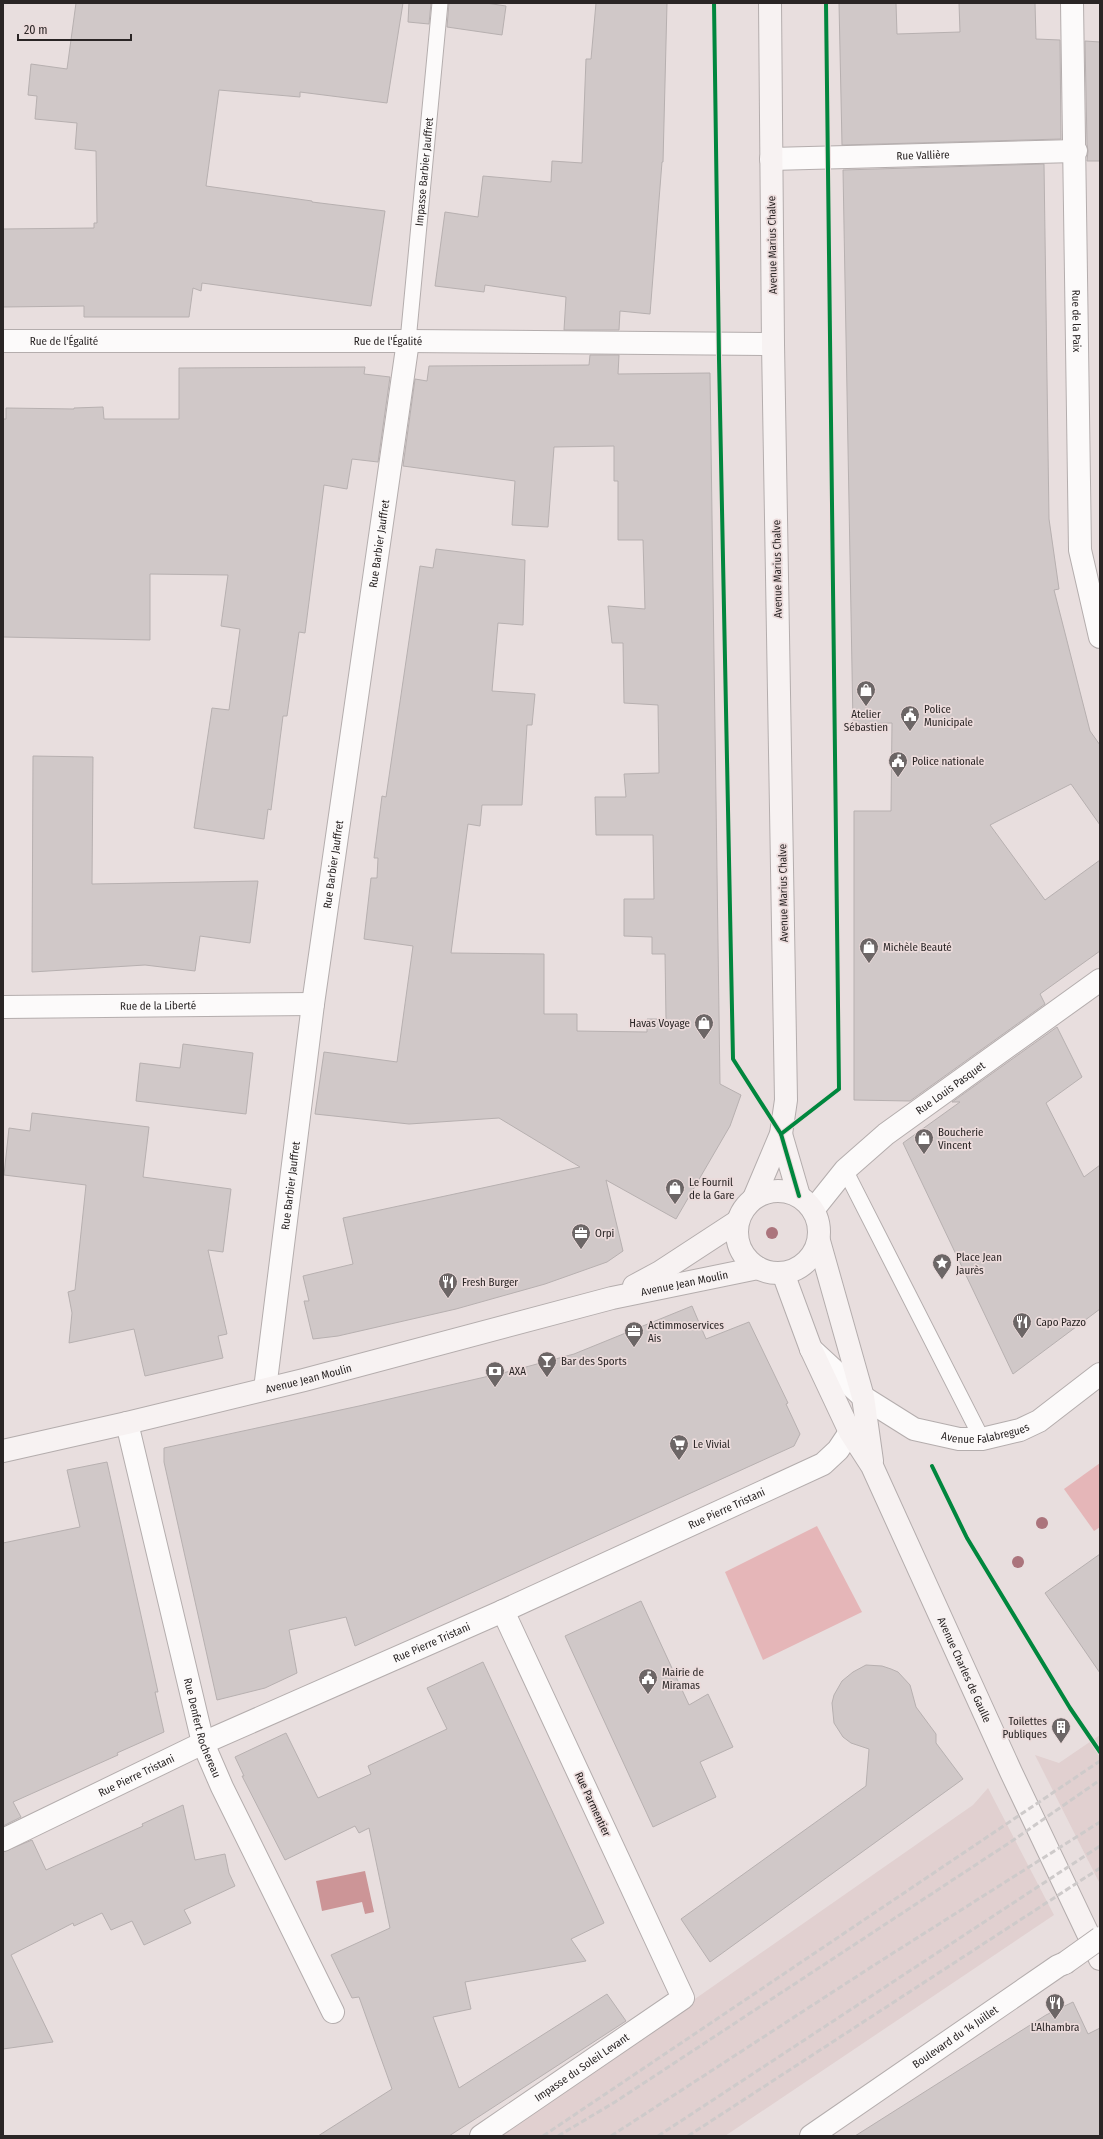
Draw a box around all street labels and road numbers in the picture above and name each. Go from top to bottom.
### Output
street label: Impasse Barbier Jauffret [413,117,436,227]
street label: Rue Vallière [896,148,950,163]
street label: Avenue Marius Chalve [765,196,780,294]
street label: Rue de la Paix [1069,289,1083,353]
street label: Rue de l'Égalité [30,334,98,348]
street label: Rue de l'Égalité [354,334,422,348]
street label: Rue Barbier Jauffret [367,498,392,589]
street label: Avenue Marius Chalve [770,520,785,618]
street label: Rue Barbier Jauffret [321,819,346,909]
street label: Avenue Marius Chalve [776,844,791,942]
street label: Rue de la Liberté [120,999,196,1013]
street label: Rue Louis Pasquet [914,1059,988,1117]
street label: Rue Barbier Jauffret [279,1140,303,1231]
street label: Avenue Jean Moulin [640,1268,729,1299]
street label: Avenue Jean Moulin [264,1362,353,1396]
street label: Avenue Falabregues [940,1420,1032,1446]
street label: Rue Pierre Tristani [686,1486,767,1532]
street label: Avenue Charles de Gaulle [935,1615,994,1725]
street label: Rue Pierre Tristani [391,1620,472,1666]
street label: Rue Denfert Rochereau [181,1677,223,1780]
street label: Rue Pierre Tristani [96,1752,177,1800]
street label: Rue Parmentier [572,1770,613,1839]
street label: Boulevard du 14 Juillet [910,2003,1001,2071]
street label: Impasse du Soleil Levant [532,2031,632,2104]

